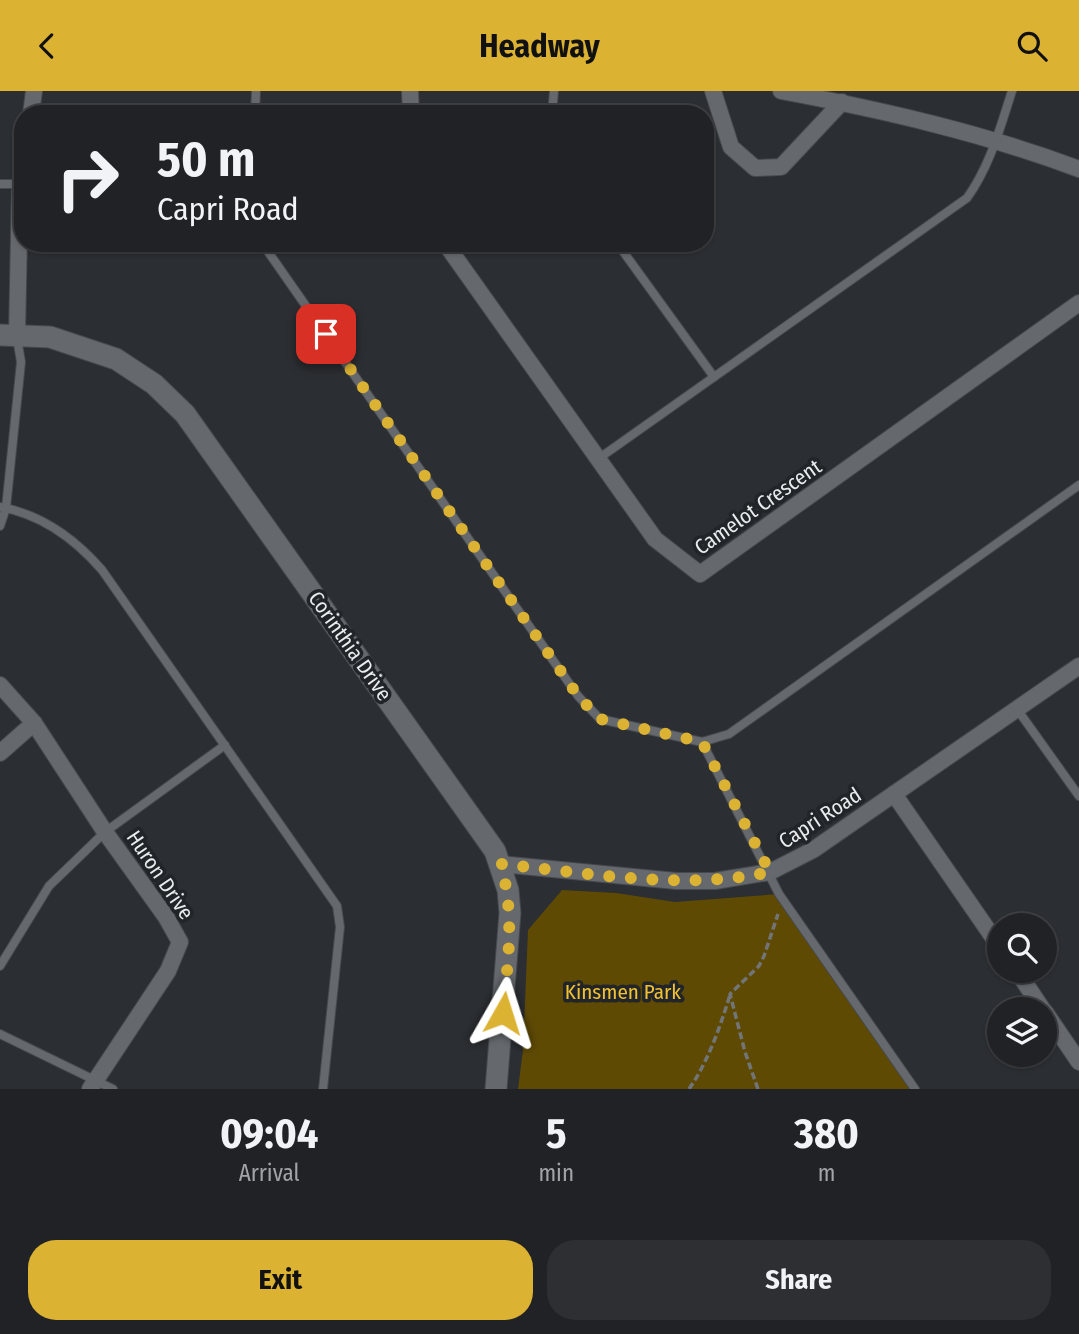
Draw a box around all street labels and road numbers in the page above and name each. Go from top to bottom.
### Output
street label: Camelot Crescent [690,454,827,560]
street label: Corinthia Drive [303,586,397,706]
street label: Capri Road [774,782,866,854]
street label: Huron Drive [121,825,199,925]

